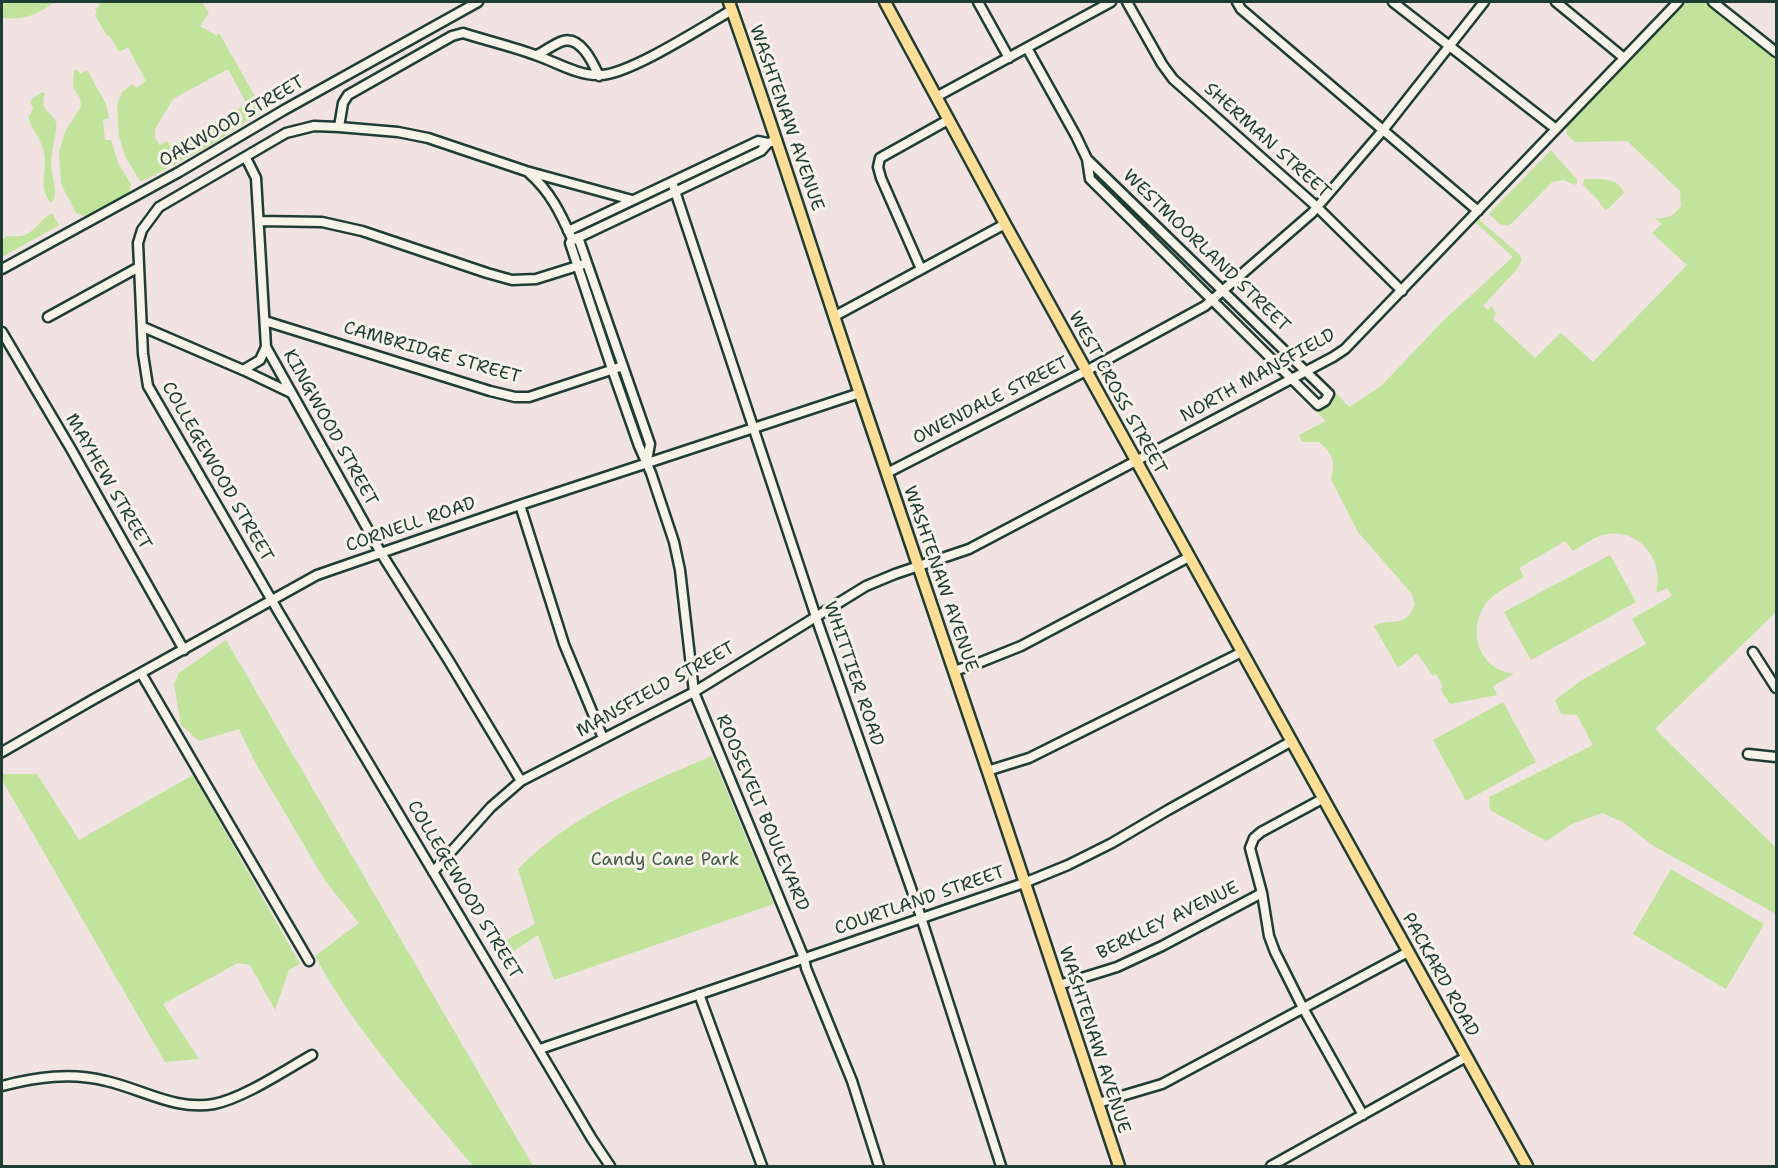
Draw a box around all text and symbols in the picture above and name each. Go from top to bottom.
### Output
street label: WASHTENAW AVENUE [744,22,828,214]
street label: OAKWOOD STREET [156,72,308,172]
street label: SHERMAN STREET [1199,79,1335,203]
street label: WESTMOORLAND STREET [1118,165,1294,337]
street label: WEST CROSS STREET [1063,308,1171,478]
street label: CAMBRIDGE STREET [341,317,523,389]
street label: NORTH MANSFIELD [1177,324,1339,428]
street label: KINGWOOD STREET [278,346,382,510]
street label: OWENDALE STREET [909,352,1073,450]
street label: COLLEGEWOOD STREET [157,378,277,566]
street label: MAYHEW STREET [60,410,156,554]
street label: WASHTENAW AVENUE [898,483,982,675]
street label: CORNELL ROAD [343,493,479,557]
street label: WHITTIER ROAD [818,599,888,749]
street label: MANSFIELD STREET [573,638,739,742]
street label: ROOSEVELT BOULEVARD [711,711,813,915]
street label: COLLEGEWOOD STREET [402,797,526,983]
park label: Candy Cane Park [591,849,739,871]
street label: COURTLAND STREET [832,862,1008,940]
street label: BERKLEY AVENUE [1093,877,1243,965]
street label: PACKARD ROAD [1397,909,1483,1041]
street label: WASHTENAW AVENUE [1054,944,1134,1136]

